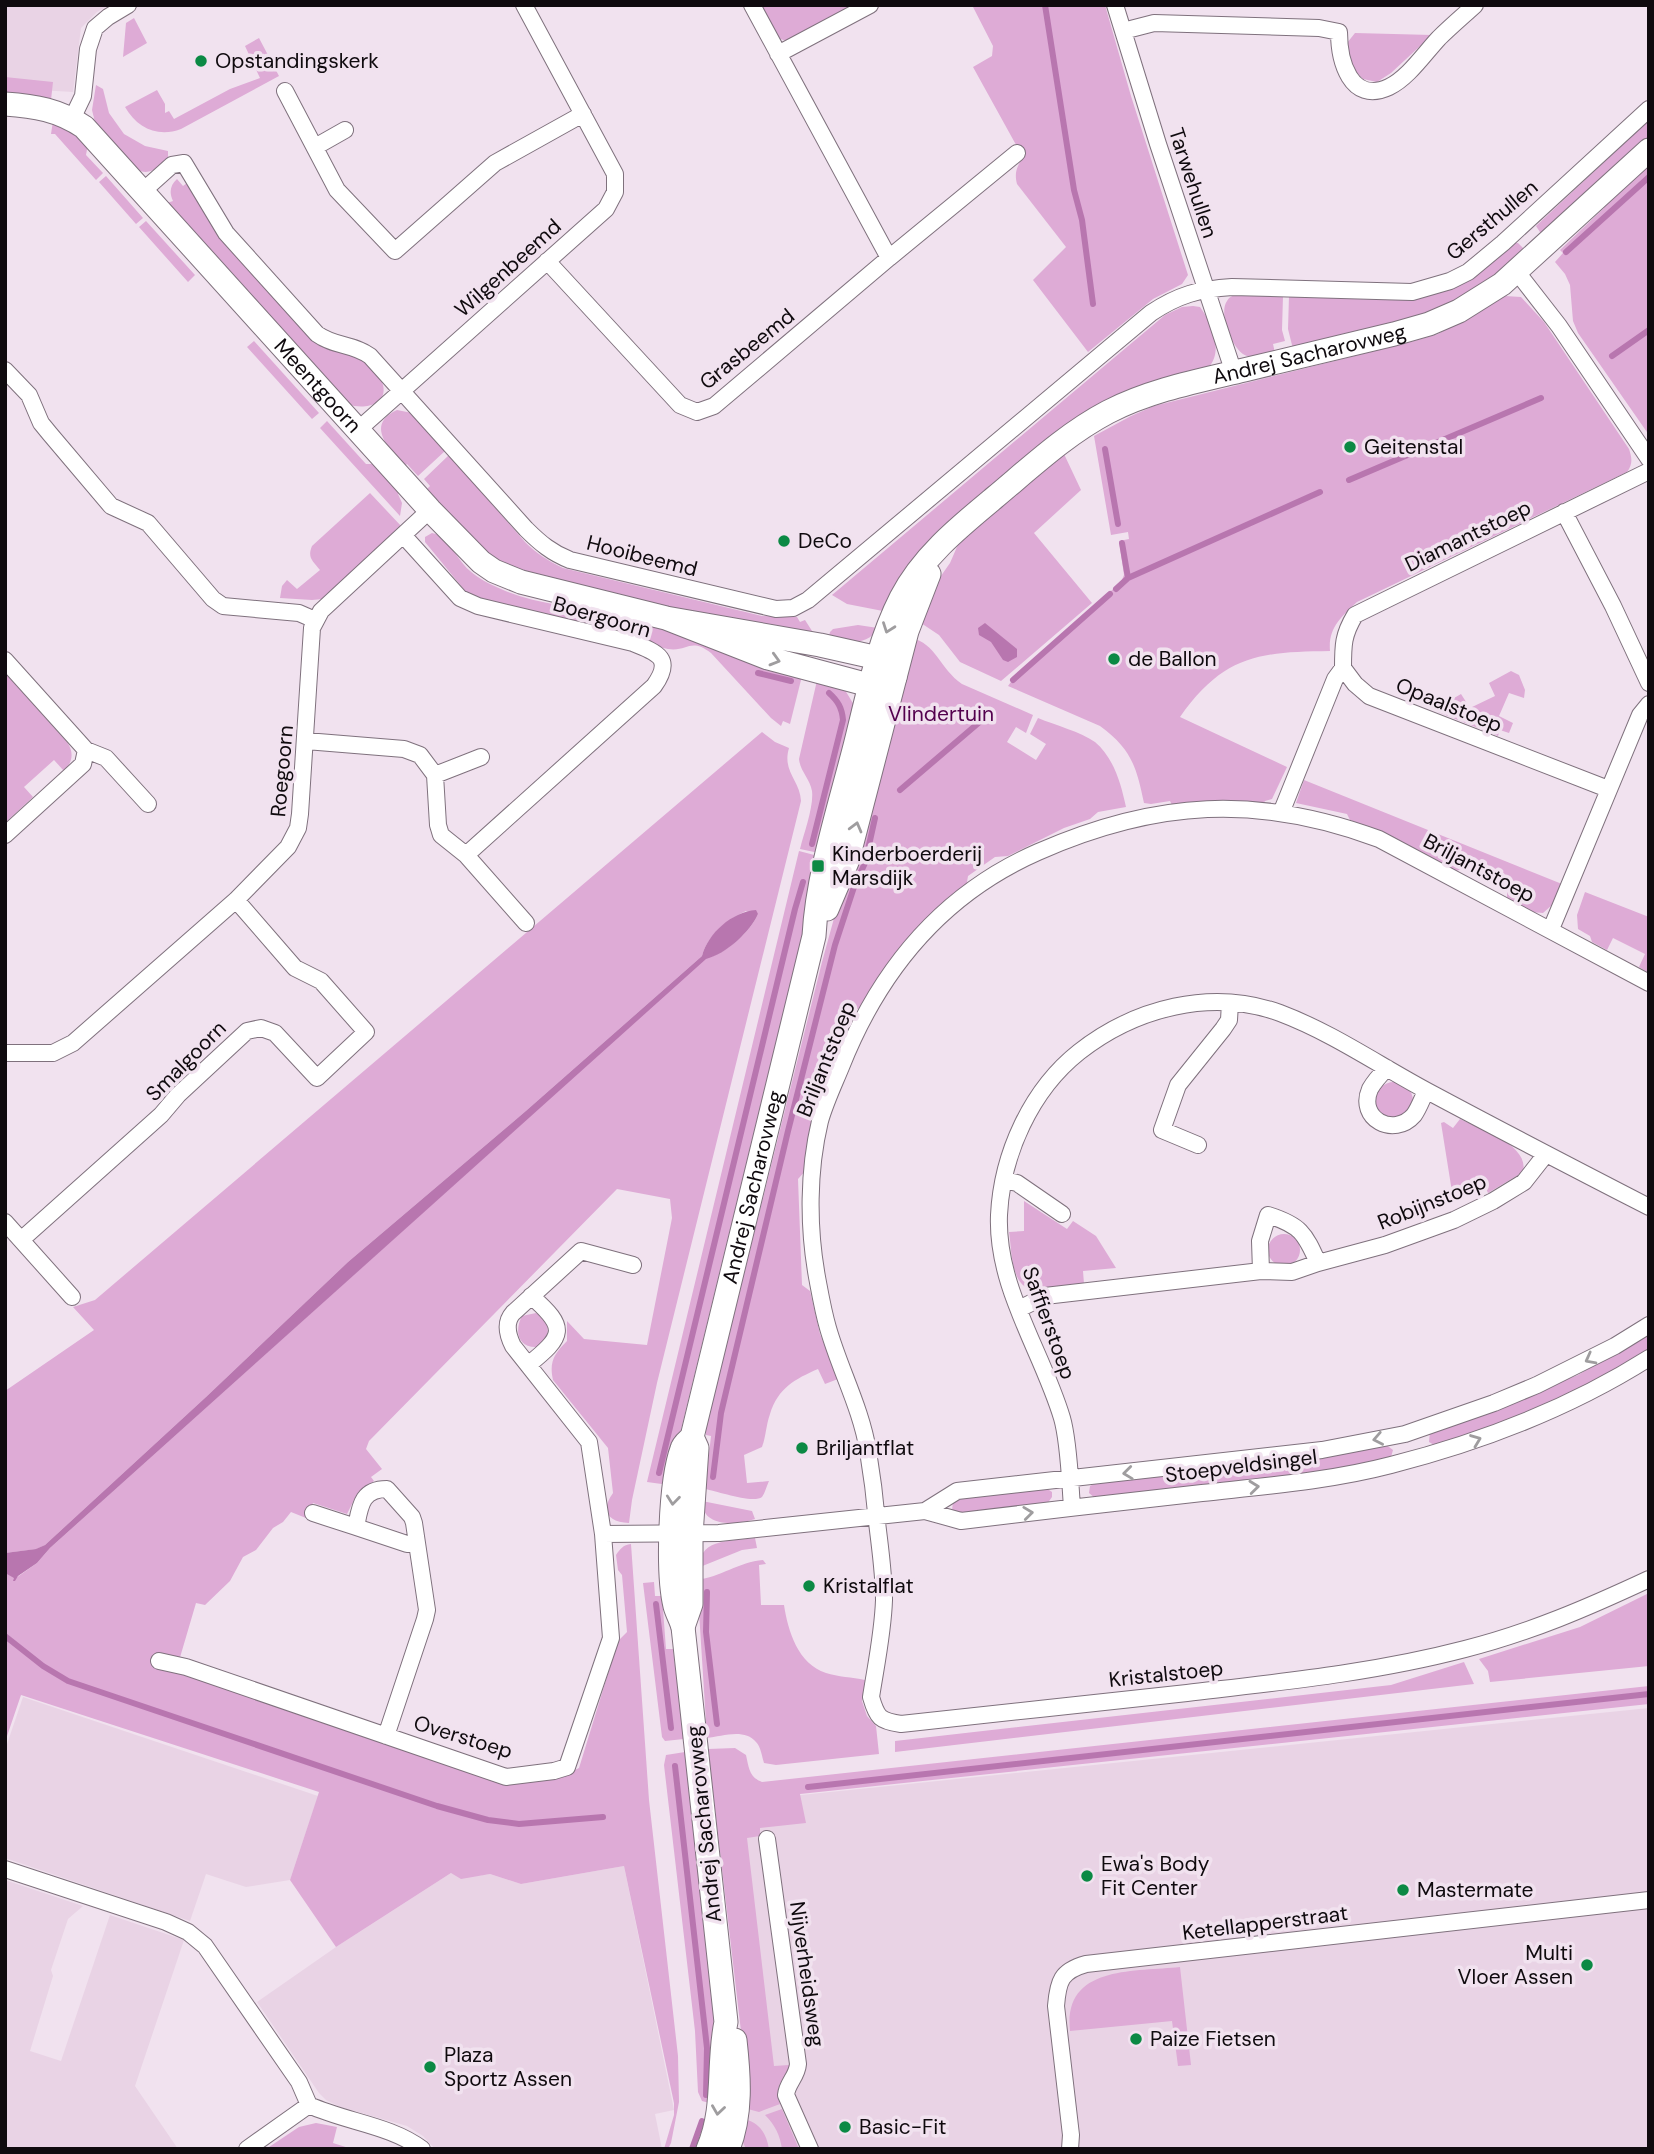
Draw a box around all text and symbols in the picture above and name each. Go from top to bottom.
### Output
place label: Opstandingskerk [215,47,379,75]
marker: Opstandingskerk [193,53,209,69]
street label: Tarwehullen [1162,124,1224,242]
street label: Gersthullen [1440,173,1544,267]
street label: Wilgenbeemd [449,213,567,323]
street label: Grasbeemd [694,302,800,396]
street label: Andrej Sacharovweg [1210,317,1410,391]
street label: Meentgoorn [268,333,368,439]
place label: Geitenstal [1364,433,1463,461]
marker: Geitenstal [1342,439,1358,455]
street label: Diamantstoep [1400,493,1536,579]
place label: DeCo [798,527,852,555]
street label: Hooibeemd [584,529,700,583]
marker: DeCo [776,533,792,549]
street label: Boergoorn [550,590,654,644]
one-way arrow [882,621,896,633]
place label: de Ballon [1128,645,1217,673]
one-way arrow [769,651,781,666]
marker: de Ballon [1106,651,1122,667]
street label: Opaalstoep [1392,671,1506,739]
park label: Vlindertuin [888,700,994,728]
street label: Roegoorn [264,724,300,818]
one-way arrow [848,821,863,833]
street label: Briljantstoep [1418,827,1540,909]
place label: Kinderboerderij Marsdijk [832,840,982,892]
marker: Kinderboerderij Marsdijk [810,858,826,874]
street label: Briljantstoep [790,997,862,1121]
street label: Smalgoorn [140,1015,232,1107]
street label: Andrej Sacharovweg [716,1087,790,1287]
street label: Robijnstoep [1373,1167,1491,1237]
street label: Saffierstoep [1016,1263,1082,1383]
one-way arrow [1584,1351,1597,1364]
one-way arrow [1372,1431,1384,1446]
place label: Briljantflat [816,1434,914,1462]
one-way arrow [1470,1434,1482,1448]
marker: Briljantflat [794,1440,810,1456]
street label: Stoepveldsingel [1163,1443,1319,1489]
one-way arrow [1122,1465,1133,1480]
one-way arrow [1249,1480,1260,1495]
one-way arrow [666,1495,681,1506]
one-way arrow [1022,1505,1034,1520]
place label: Kristalflat [823,1572,914,1600]
marker: Kristalflat [801,1578,817,1594]
street label: Kristalstoep [1107,1654,1225,1694]
street label: Overstoep [410,1709,516,1765]
street label: Andrej Sacharovweg [680,1724,728,1924]
place label: Ewa's Body Fit Center [1101,1850,1210,1902]
marker: Ewa's Body Fit Center [1079,1868,1095,1884]
place label: Mastermate [1417,1876,1534,1904]
marker: Mastermate [1395,1882,1411,1898]
street label: Ketellapperstraat [1181,1899,1349,1947]
street label: Nijverheidsweg [783,1900,831,2049]
place label: Multi Vloer Assen [1458,1939,1573,1991]
marker: Multi Vloer Assen [1579,1957,1595,1973]
place label: Paize Fietsen [1150,2025,1276,2053]
marker: Paize Fietsen [1128,2031,1144,2047]
place label: Plaza Sportz Assen [444,2041,572,2093]
marker: Plaza Sportz Assen [422,2059,438,2075]
one-way arrow [711,2104,726,2116]
place label: Basic-Fit [859,2113,947,2141]
marker: Basic-Fit [837,2119,853,2135]

